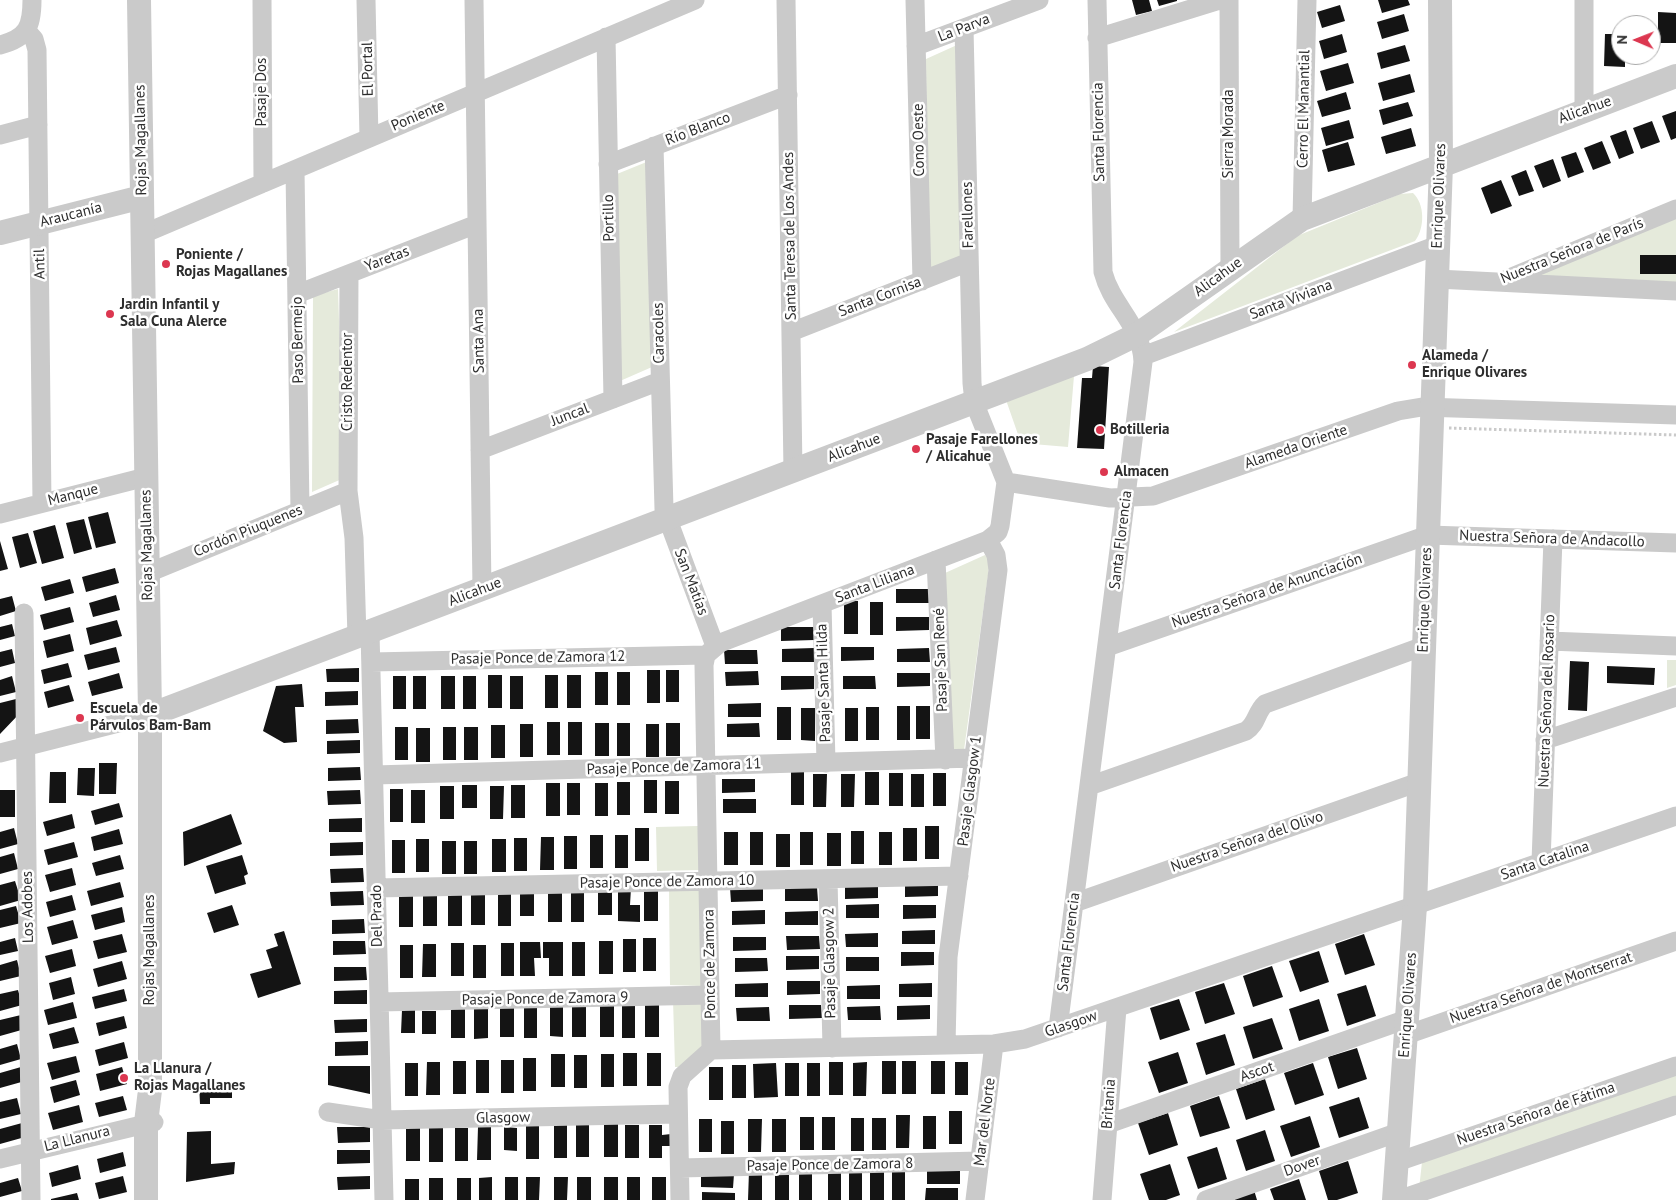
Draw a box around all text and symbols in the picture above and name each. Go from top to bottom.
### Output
street label: La Parva [936,10,992,46]
north arrow [1611,15,1661,65]
text: N [1613,35,1631,45]
street label: El Portal [359,41,377,97]
street label: Cerro El Manantial [1294,50,1314,168]
street label: Pasaje Dos [253,58,271,126]
street label: Santa Florencia [1089,82,1109,182]
street label: Rojas Magallanes [131,84,151,196]
street label: Sierra Morada [1220,89,1238,179]
street label: Alicahue [1556,92,1614,128]
street label: Poniente [388,97,448,135]
street label: Cono Oeste [909,103,929,177]
street label: Río Blanco [663,108,733,150]
street label: Enrique Olivares [1428,143,1450,249]
street label: Santa Teresa de Los Andes [780,152,800,320]
street label: Farellones [958,181,978,249]
street label: Portillo [600,194,618,242]
street label: Araucanía [38,199,104,231]
street label: Nuestra Señora de París [1498,214,1646,288]
street label: Yaretas [362,242,412,276]
place label: Poniente / Rojas Magallanes [176,246,287,281]
street label: Antil [31,249,49,279]
street label: Alicahue [1190,253,1246,301]
marker: Poniente / Rojas Magallanes [160,258,172,270]
street label: Santa Cornisa [836,273,924,321]
street label: Santa Viviana [1247,276,1335,324]
place label: Jardin Infantil y Sala Cuna Alerce [120,296,227,331]
street label: Paso Bermejo [288,296,308,384]
street label: Caracoles [649,302,669,364]
marker: Jardin Infantil y Sala Cuna Alerce [104,308,116,320]
street label: Santa Ana [469,309,489,373]
street label: Cristo Redentor [339,333,357,431]
place label: Alameda / Enrique Olivares [1422,347,1527,382]
marker: Alameda / Enrique Olivares [1406,359,1418,371]
street label: Juncal [548,400,592,430]
place label: Botilleria [1110,421,1169,439]
street label: Alameda Oriente [1242,421,1350,473]
marker: Botilleria [1094,424,1106,436]
street label: Alicahue [825,430,883,466]
place label: Pasaje Farellones / Alicahue [926,431,1038,466]
marker: Pasaje Farellones / Alicahue [910,443,922,455]
place label: Almacen [1114,463,1169,481]
marker: Almacen [1098,466,1110,478]
street label: Manque [46,480,100,510]
street label: Rojas Magallanes [137,489,157,601]
street label: Santa Florencia [1106,490,1136,590]
street label: Cordón Piuquenes [191,501,305,561]
street label: Nuestra Señora de Andacollo [1459,527,1645,551]
street label: San Matías [670,546,712,618]
street label: Enrique Olivares [1414,547,1436,653]
street label: Nuestra Señora de Anunciación [1169,550,1365,632]
street label: Santa Liliana [833,561,917,607]
street label: Alicahue [446,574,504,610]
street label: Pasaje San René [930,608,952,712]
street label: Nuestra Señora del Rosario [1535,614,1559,788]
street label: Pasaje Santa Hilda [813,623,835,743]
street label: Pasaje Ponce de Zamora 12 [450,647,626,669]
place label: Escuela de Párvulos Bam-Bam [90,700,211,735]
marker: Escuela de Párvulos Bam-Bam [74,712,86,724]
street label: Pasaje Glasgow 1 [954,735,986,847]
street label: Pasaje Ponce de Zamora 11 [586,755,762,779]
street label: Nuestra Señora del Olivo [1168,807,1326,877]
street label: Santa Catalina [1498,837,1592,885]
street label: Los Adobes [18,871,38,943]
street label: Pasaje Ponce de Zamora 10 [579,871,755,893]
street label: Del Prado [367,885,387,947]
street label: Santa Florencia [1054,892,1084,992]
street label: Rojas Magallanes [141,894,159,1006]
street label: Pasaje Glasgow 2 [820,907,840,1019]
street label: Ponce de Zamora [700,909,720,1019]
street label: Nuestra Señora de Montserrat [1447,948,1635,1028]
street label: Enrique Olivares [1395,952,1421,1058]
street label: Pasaje Ponce de Zamora 9 [461,989,629,1009]
street label: Glasgow [1042,1007,1100,1041]
street label: Ascot [1238,1058,1276,1086]
place label: La Llanura / Rojas Magallanes [134,1060,245,1095]
marker: La Llanura / Rojas Magallanes [118,1072,130,1084]
street label: Mar del Norte [971,1077,999,1167]
street label: Britania [1098,1078,1120,1130]
street label: Nuestra Señora de Fátima [1455,1079,1617,1149]
street label: Glasgow [476,1109,530,1127]
street label: La Llanura [42,1122,112,1156]
street label: Dover [1281,1151,1323,1181]
street label: Pasaje Ponce de Zamora 8 [746,1155,914,1175]

